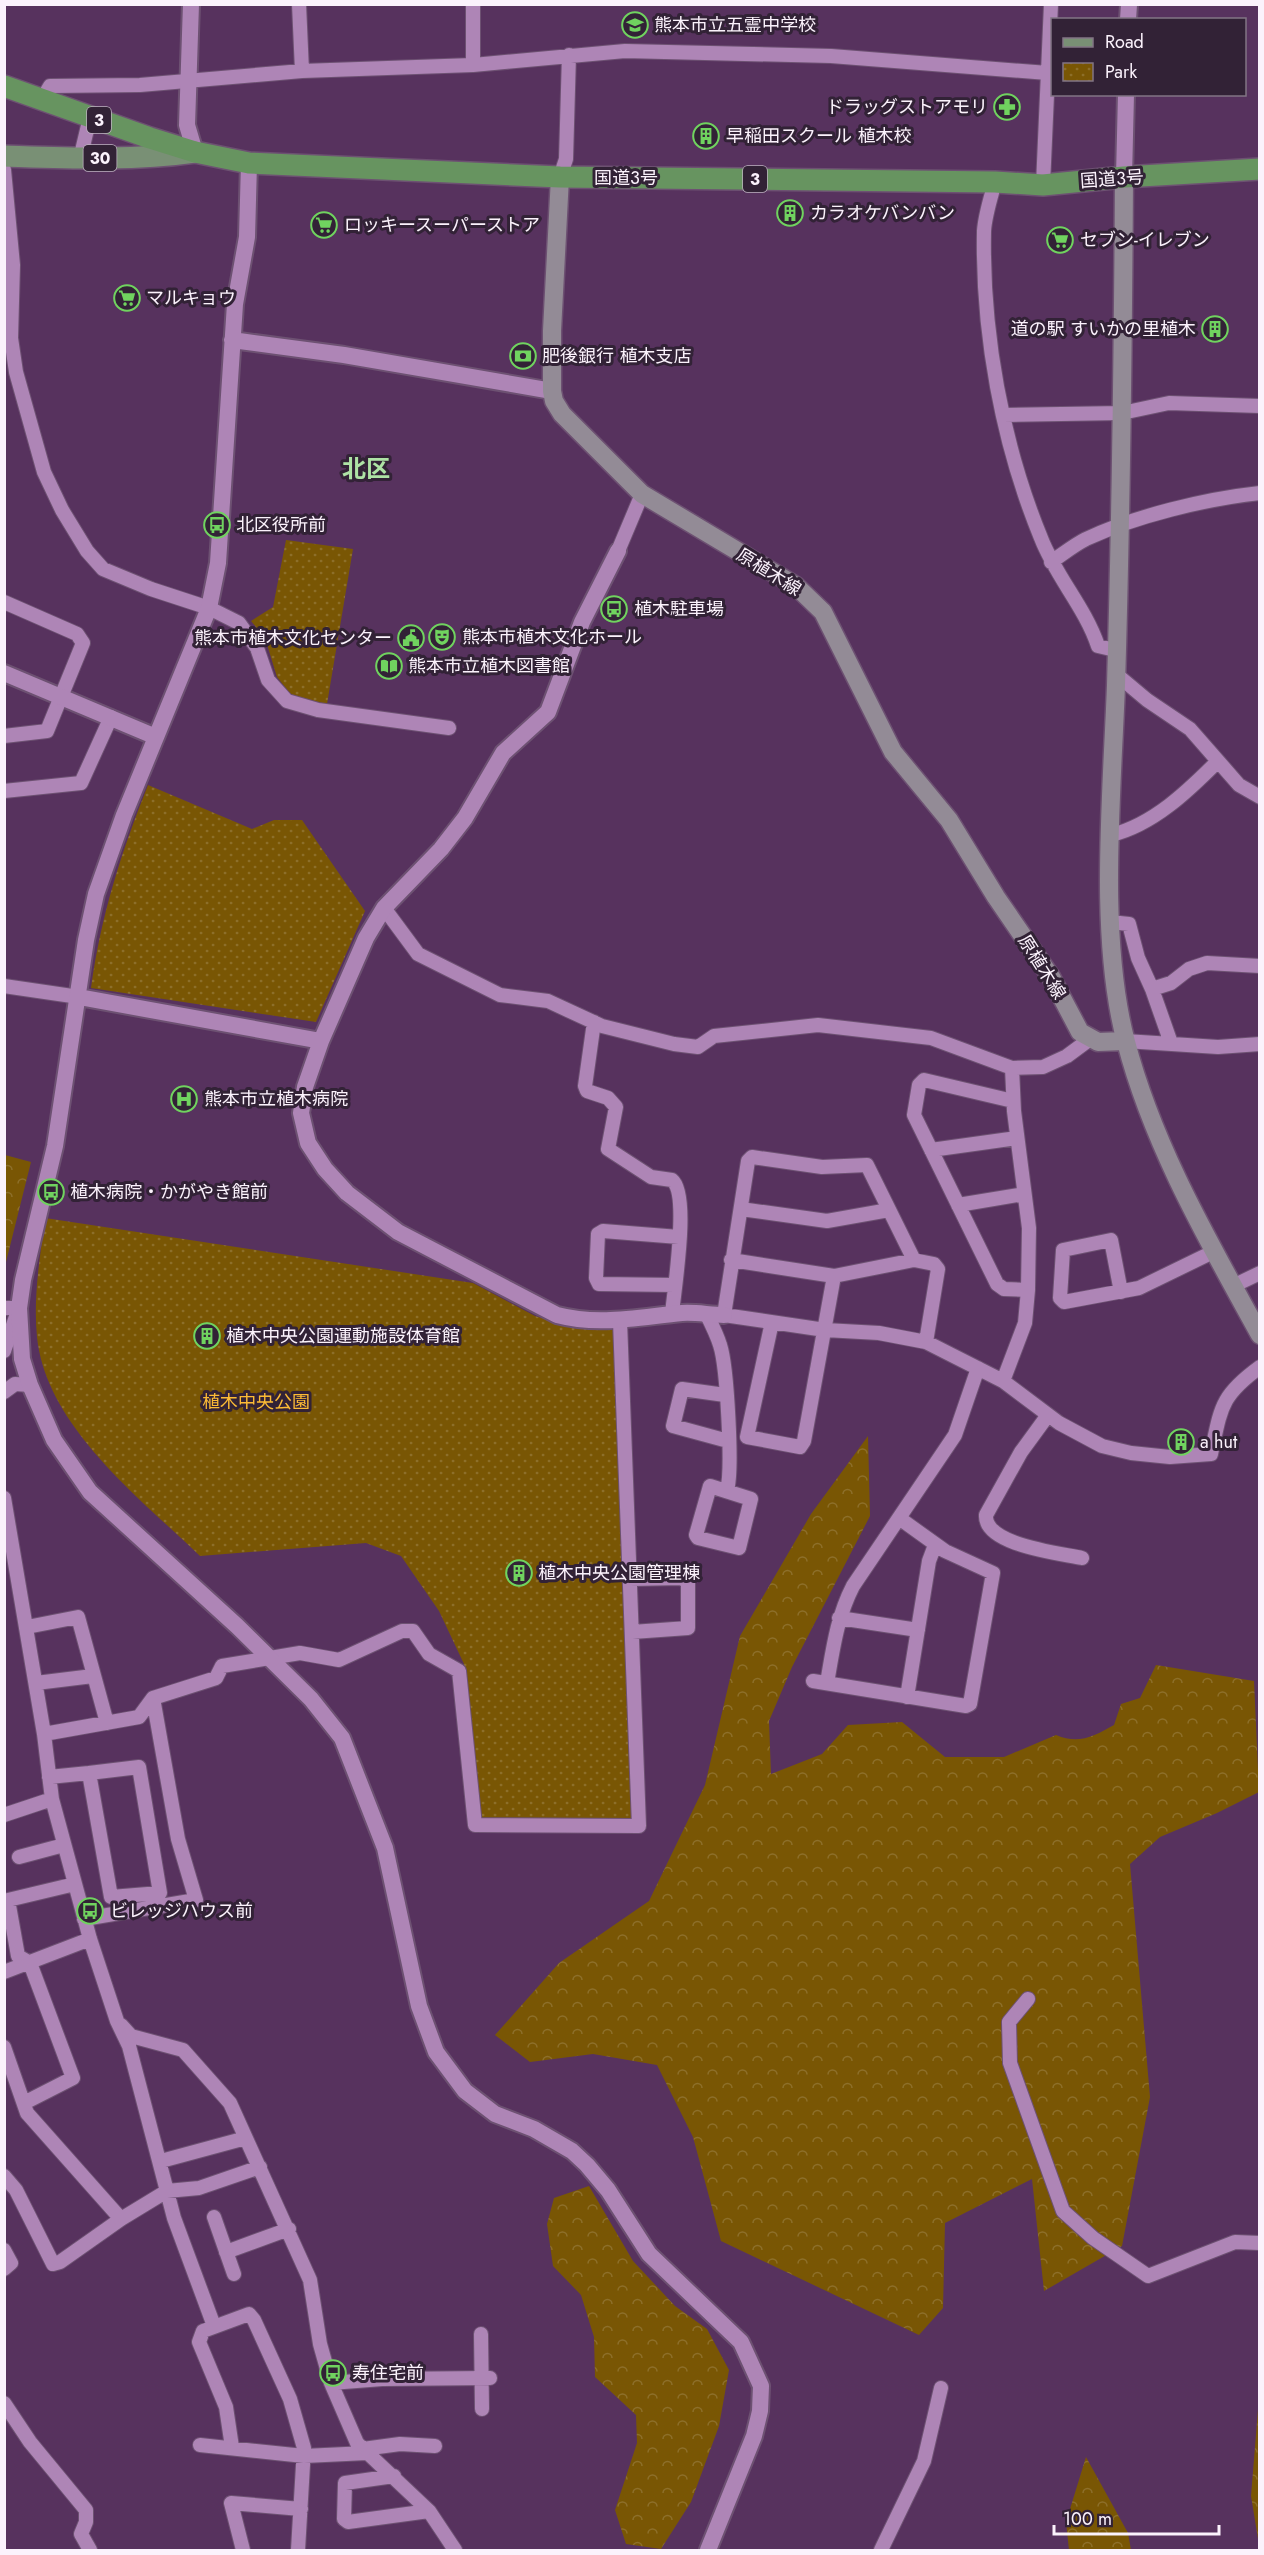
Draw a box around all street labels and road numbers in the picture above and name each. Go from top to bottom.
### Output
road number: 3 [87,107,111,133]
road number: 30 [84,145,116,171]
street label: 国道3号 [1079,164,1145,194]
street label: 国道3号 [594,165,658,191]
road number: 3 [743,166,767,192]
street label: 原植木線 [732,542,806,602]
street label: 原植木線 [1012,930,1072,1004]

